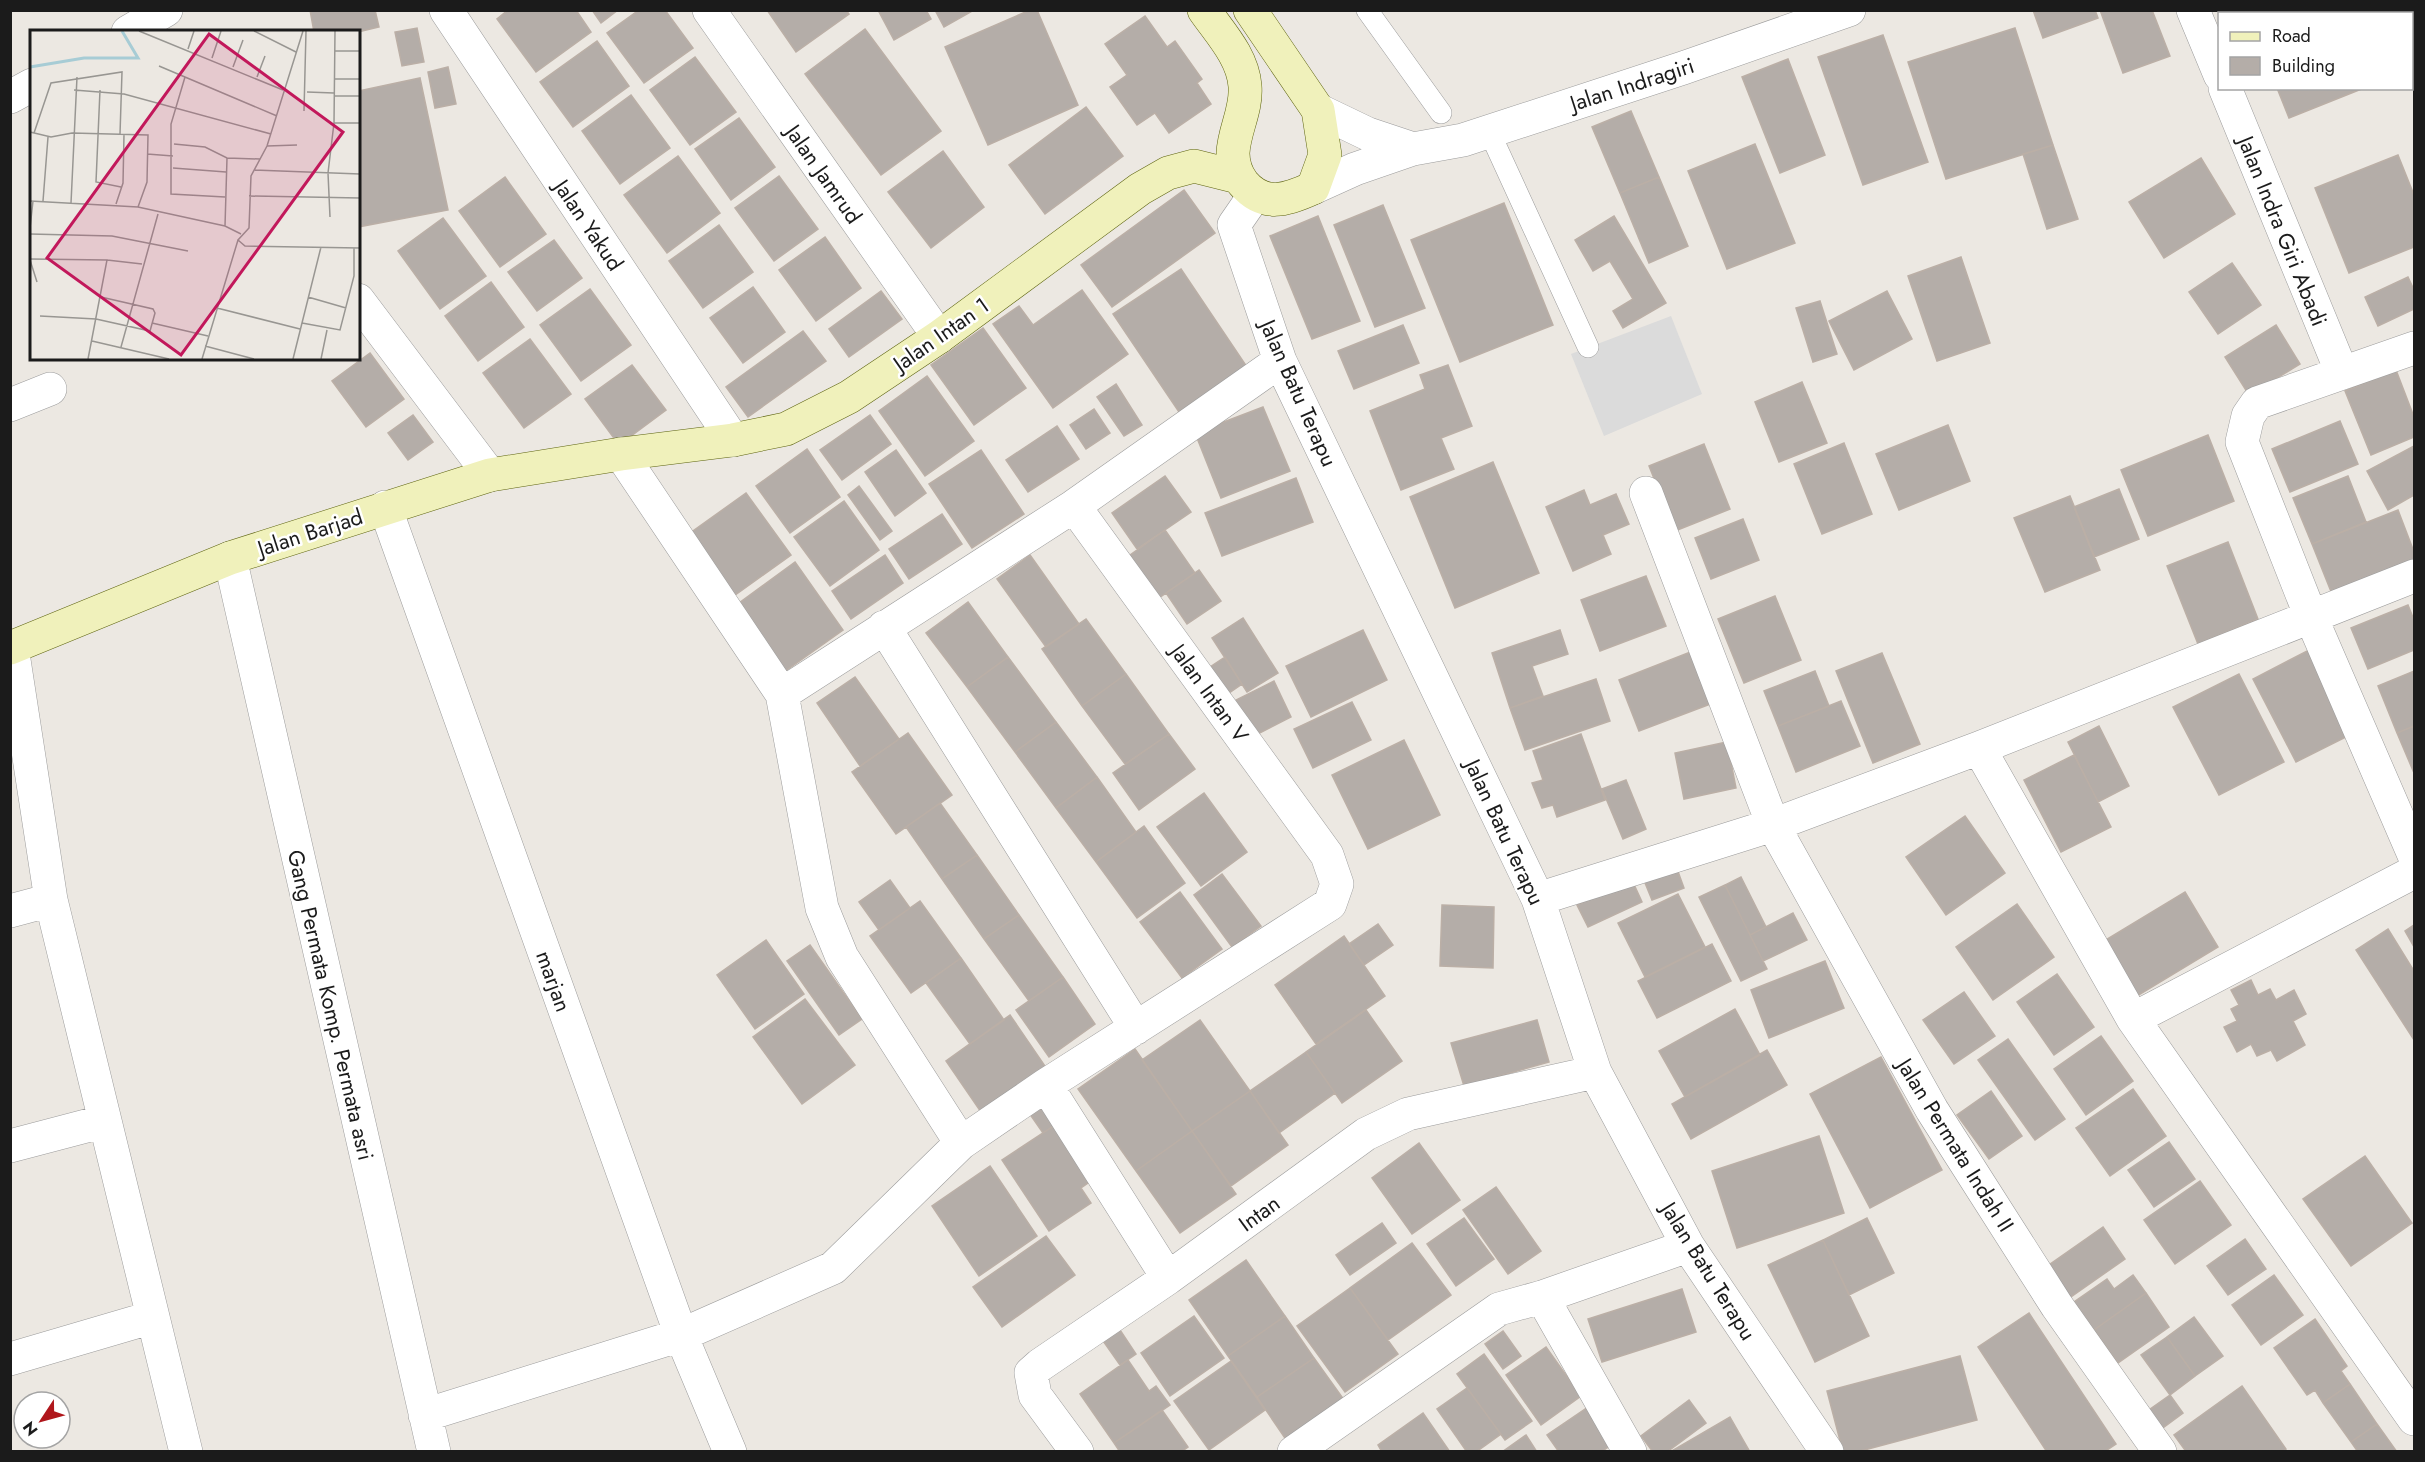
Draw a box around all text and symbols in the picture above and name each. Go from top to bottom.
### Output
legend [2218,12,2413,90]
text: Road [2272,23,2311,49]
inset map [30,30,360,360]
street label: Jalan Indragiri [1563,49,1698,120]
text: Building [2272,53,2335,79]
street label: Jalan Jamrud [776,116,870,230]
street label: Jalan Indra Giri Abadi [2229,128,2336,331]
street label: Jalan Yakud [545,170,631,277]
street label: Jalan Intan 1 [884,289,995,381]
street label: Jalan Batu Terapu [1251,312,1346,471]
street label: Jalan Barjad [251,500,367,565]
street label: Jalan Intan V [1161,635,1257,749]
street label: Jalan Batu Terapu [1456,751,1553,910]
street label: Gang Permata Komp. Permata asri [280,847,382,1163]
street label: marjan [528,946,580,1016]
street label: Jalan Permata Indah II [1888,1050,2022,1238]
street label: Intan [1232,1187,1286,1239]
street label: Jalan Batu Terapu [1652,1193,1764,1346]
north arrow [12,1390,72,1450]
text: N [17,1417,43,1440]

